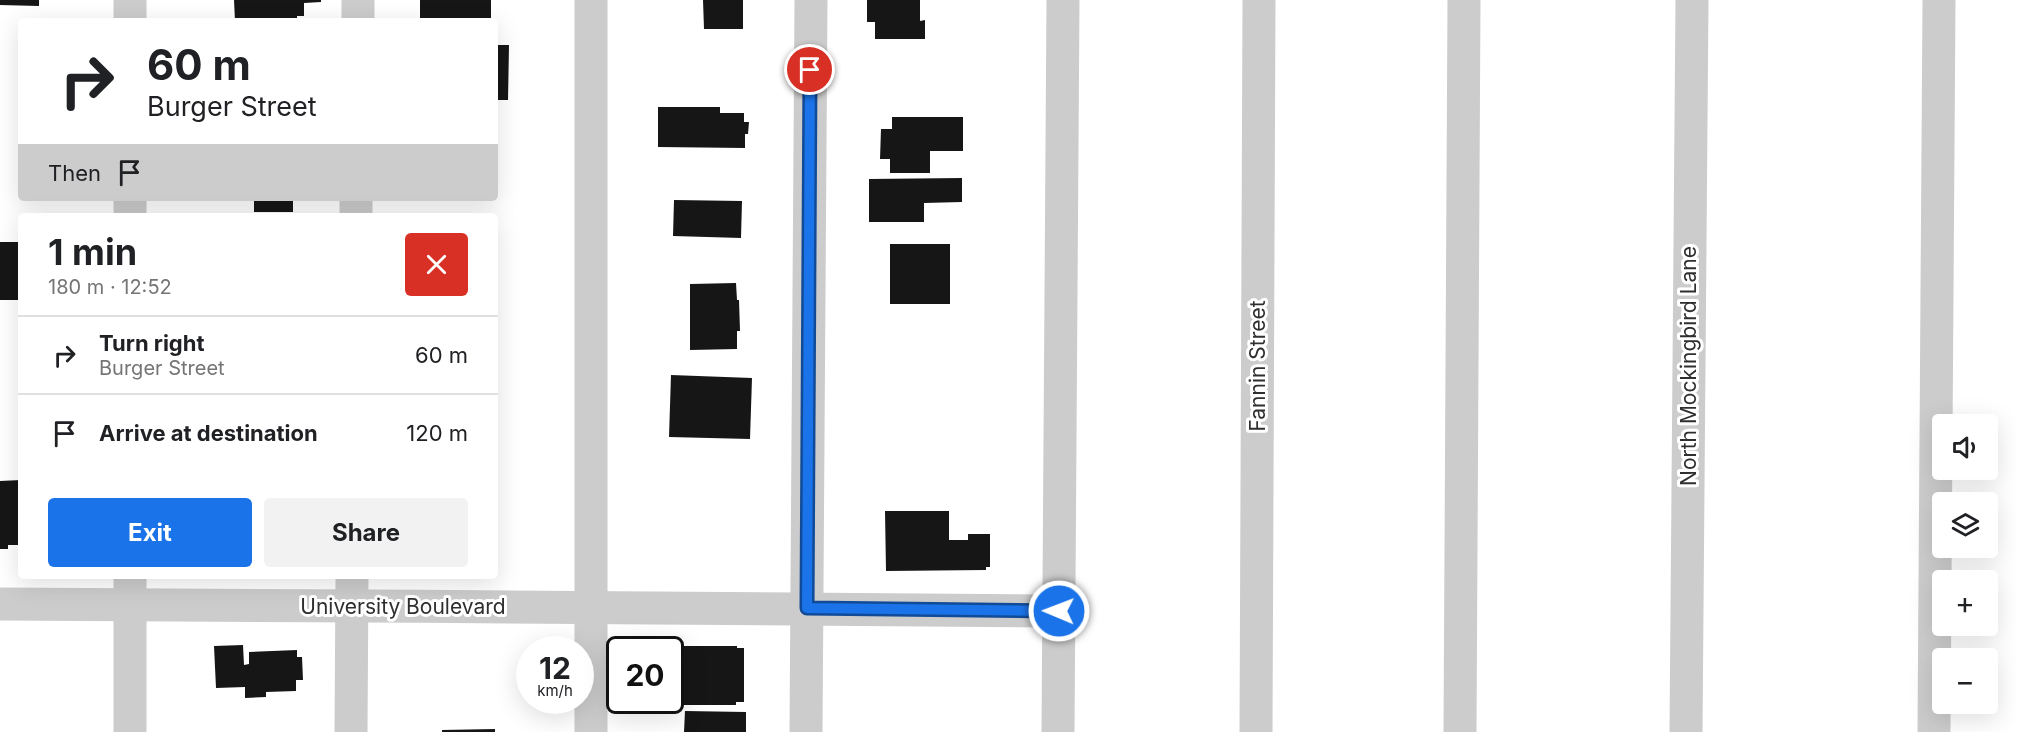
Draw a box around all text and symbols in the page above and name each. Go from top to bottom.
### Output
text: 60 m [147,39,251,90]
icon: right [48,42,126,120]
pin [784,44,835,95]
icon: arrive [793,53,826,86]
text: Burger Street [147,90,317,123]
icon: arrive [113,156,146,189]
text: Then [48,160,101,186]
text: 1 min [48,230,137,274]
button: close [405,233,468,296]
street label: North Mockingbird Lane [1676,246,1701,486]
text: 180 m · 12:52 [48,275,172,299]
street label: Fannin Street [1245,300,1270,432]
text: Turn right [99,330,205,356]
icon: right [48,339,81,372]
text: 60 m [415,342,468,368]
text: Burger Street [99,356,225,380]
map controls [1932,414,1998,714]
button: sound [1932,414,1998,480]
icon: arrive [48,417,81,450]
text: Arrive at destination [99,420,318,446]
text: 120 m [406,420,468,446]
button: layers [1932,492,1998,558]
button: Exit [48,498,252,567]
button: Share [264,498,468,567]
button: + [1932,570,1998,636]
position arrow [1027,579,1091,643]
street label: University Boulevard [300,594,506,619]
speed limit sign: 20 [606,636,684,714]
button: − [1932,648,1998,714]
text: 12 [539,650,571,686]
text: km/h [537,681,573,700]

